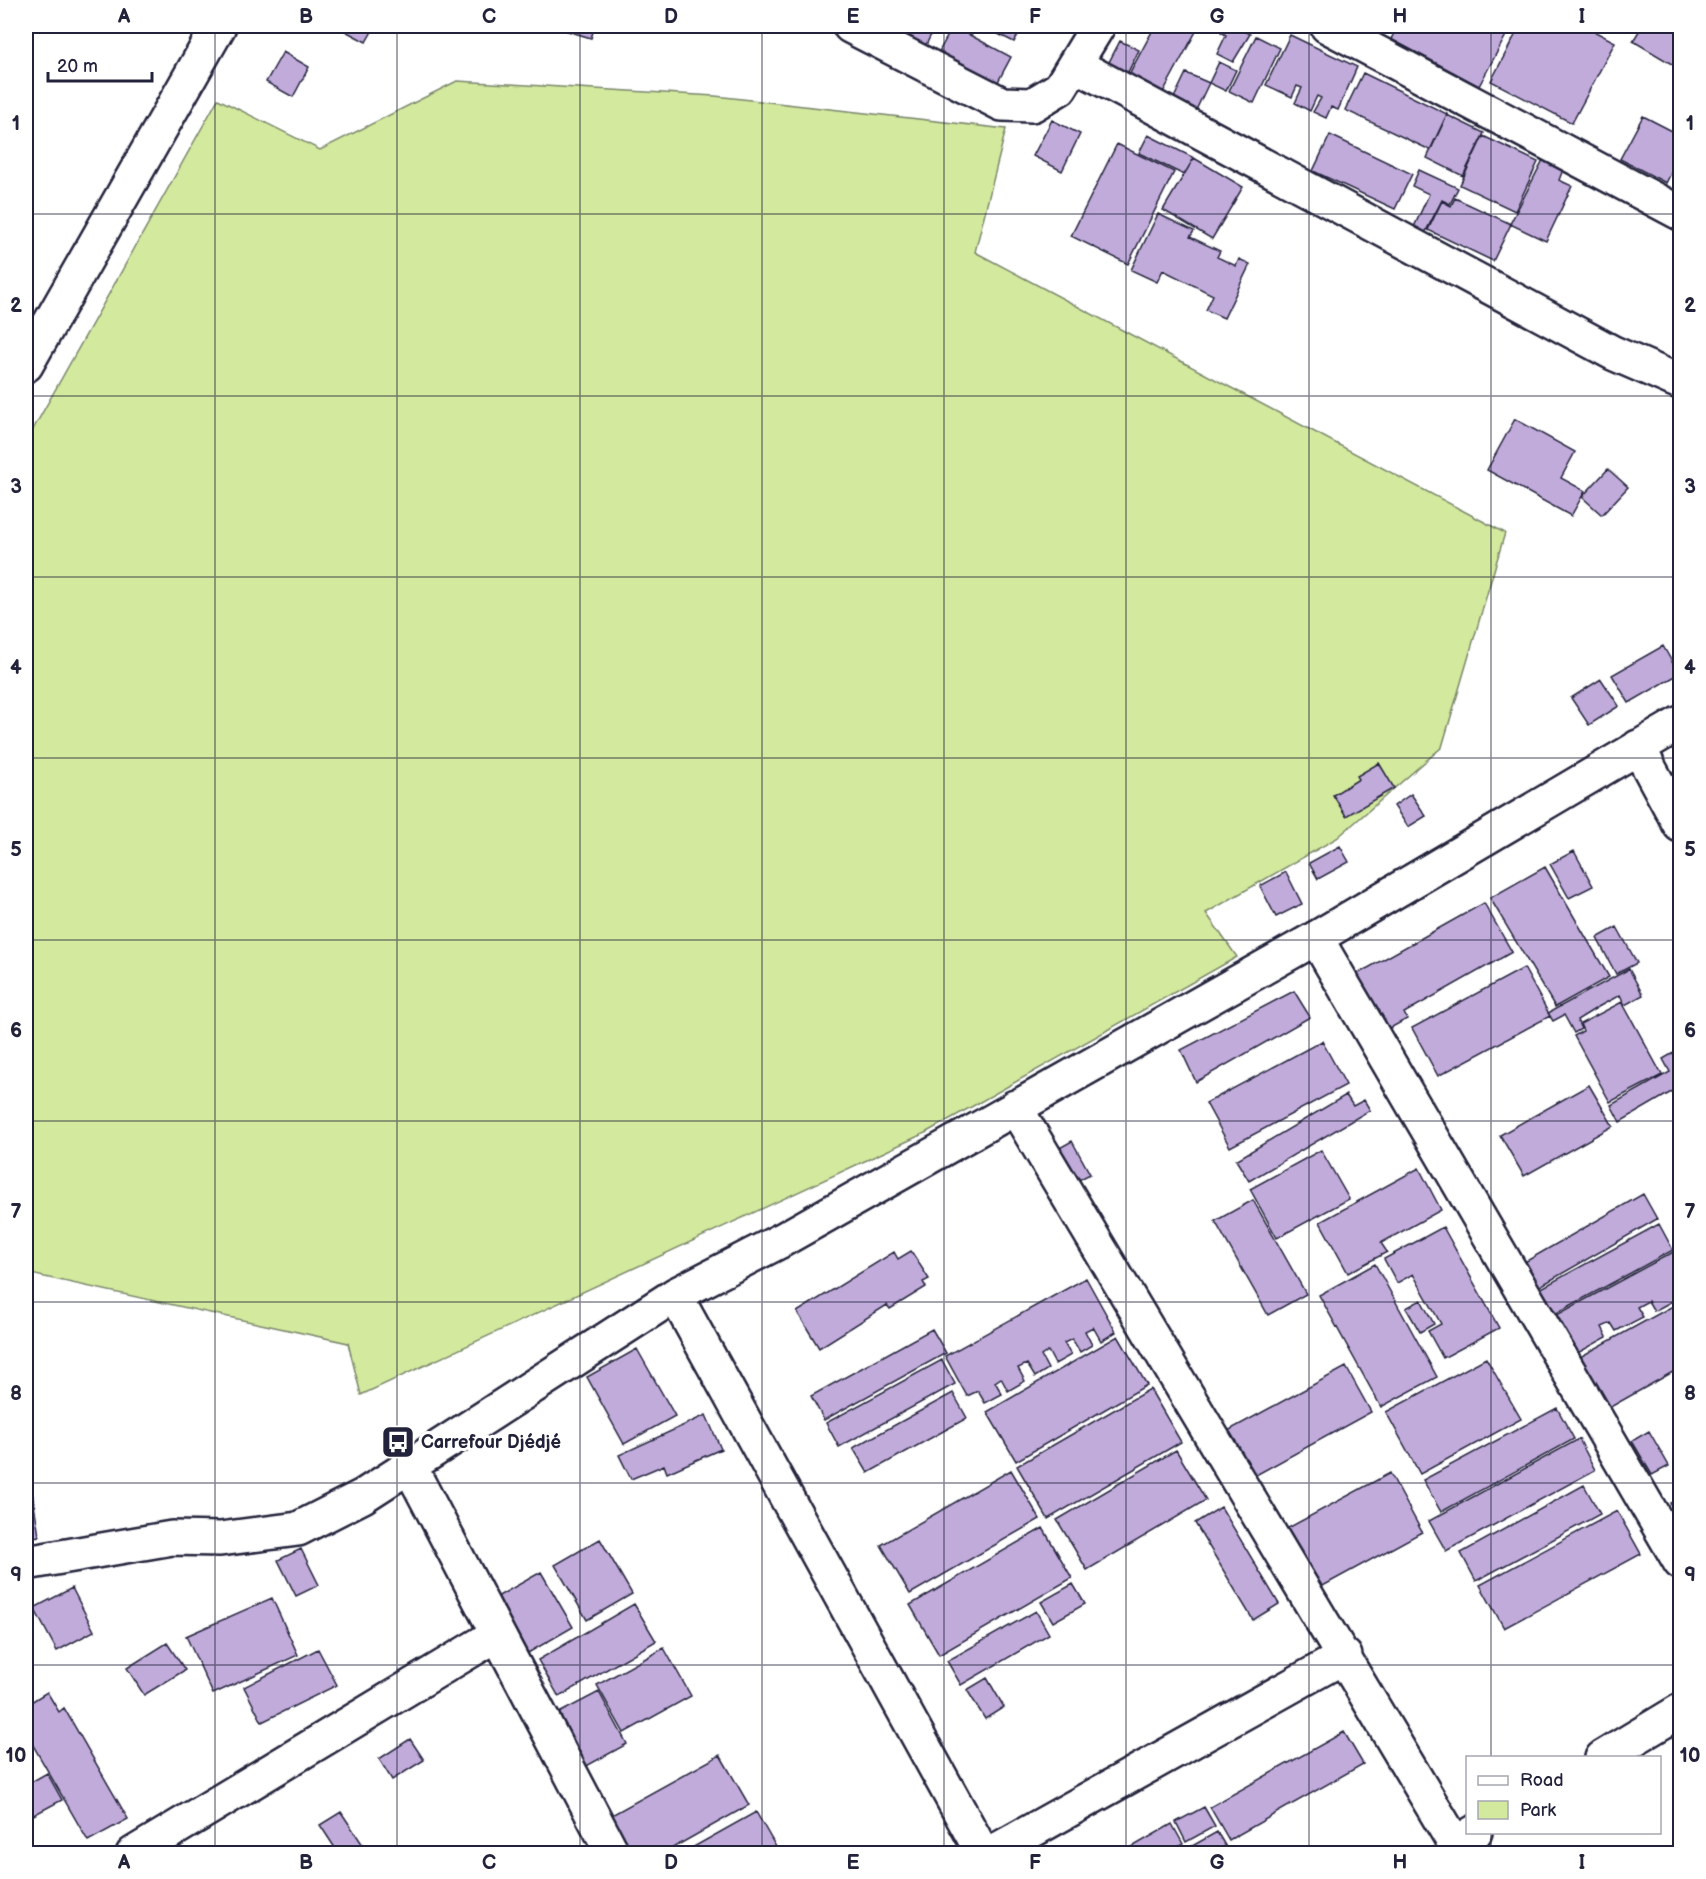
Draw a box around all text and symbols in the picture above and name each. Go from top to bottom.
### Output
text: A [117,5,131,29]
text: B [299,5,313,29]
text: C [482,5,496,29]
text: D [664,5,678,29]
text: E [847,5,860,29]
text: F [1029,5,1041,29]
text: G [1210,5,1225,29]
text: H [1393,5,1407,29]
text: I [1579,5,1585,29]
scale bar [48,45,152,83]
text: 20 m [57,56,98,77]
text: 1 [12,112,20,136]
text: 1 [1686,112,1694,136]
text: 2 [10,294,22,318]
text: 2 [1684,294,1696,318]
text: 3 [10,475,22,499]
text: 3 [1684,475,1696,499]
text: 4 [10,656,22,680]
text: 4 [1684,656,1696,680]
text: 5 [10,838,22,862]
text: 5 [1684,838,1696,862]
text: 6 [10,1019,22,1043]
text: 6 [1684,1019,1696,1043]
text: 7 [10,1200,22,1224]
text: 7 [1684,1200,1696,1224]
text: 8 [10,1382,22,1406]
text: 8 [1684,1382,1696,1406]
bus stop icon: Carrefour Djédjé [380,1424,416,1460]
place label: Carrefour Djédjé [421,1432,561,1453]
text: 9 [10,1563,22,1587]
text: 9 [1684,1563,1696,1587]
text: 10 [6,1744,26,1768]
text: 10 [1680,1744,1700,1768]
legend [1466,1756,1661,1834]
text: Road [1520,1770,1564,1791]
text: Park [1520,1800,1556,1821]
text: A [117,1851,131,1875]
text: B [299,1851,313,1875]
text: C [482,1851,496,1875]
text: D [664,1851,678,1875]
text: E [847,1851,860,1875]
text: F [1029,1851,1041,1875]
text: G [1210,1851,1225,1875]
text: H [1393,1851,1407,1875]
text: I [1579,1851,1585,1875]

